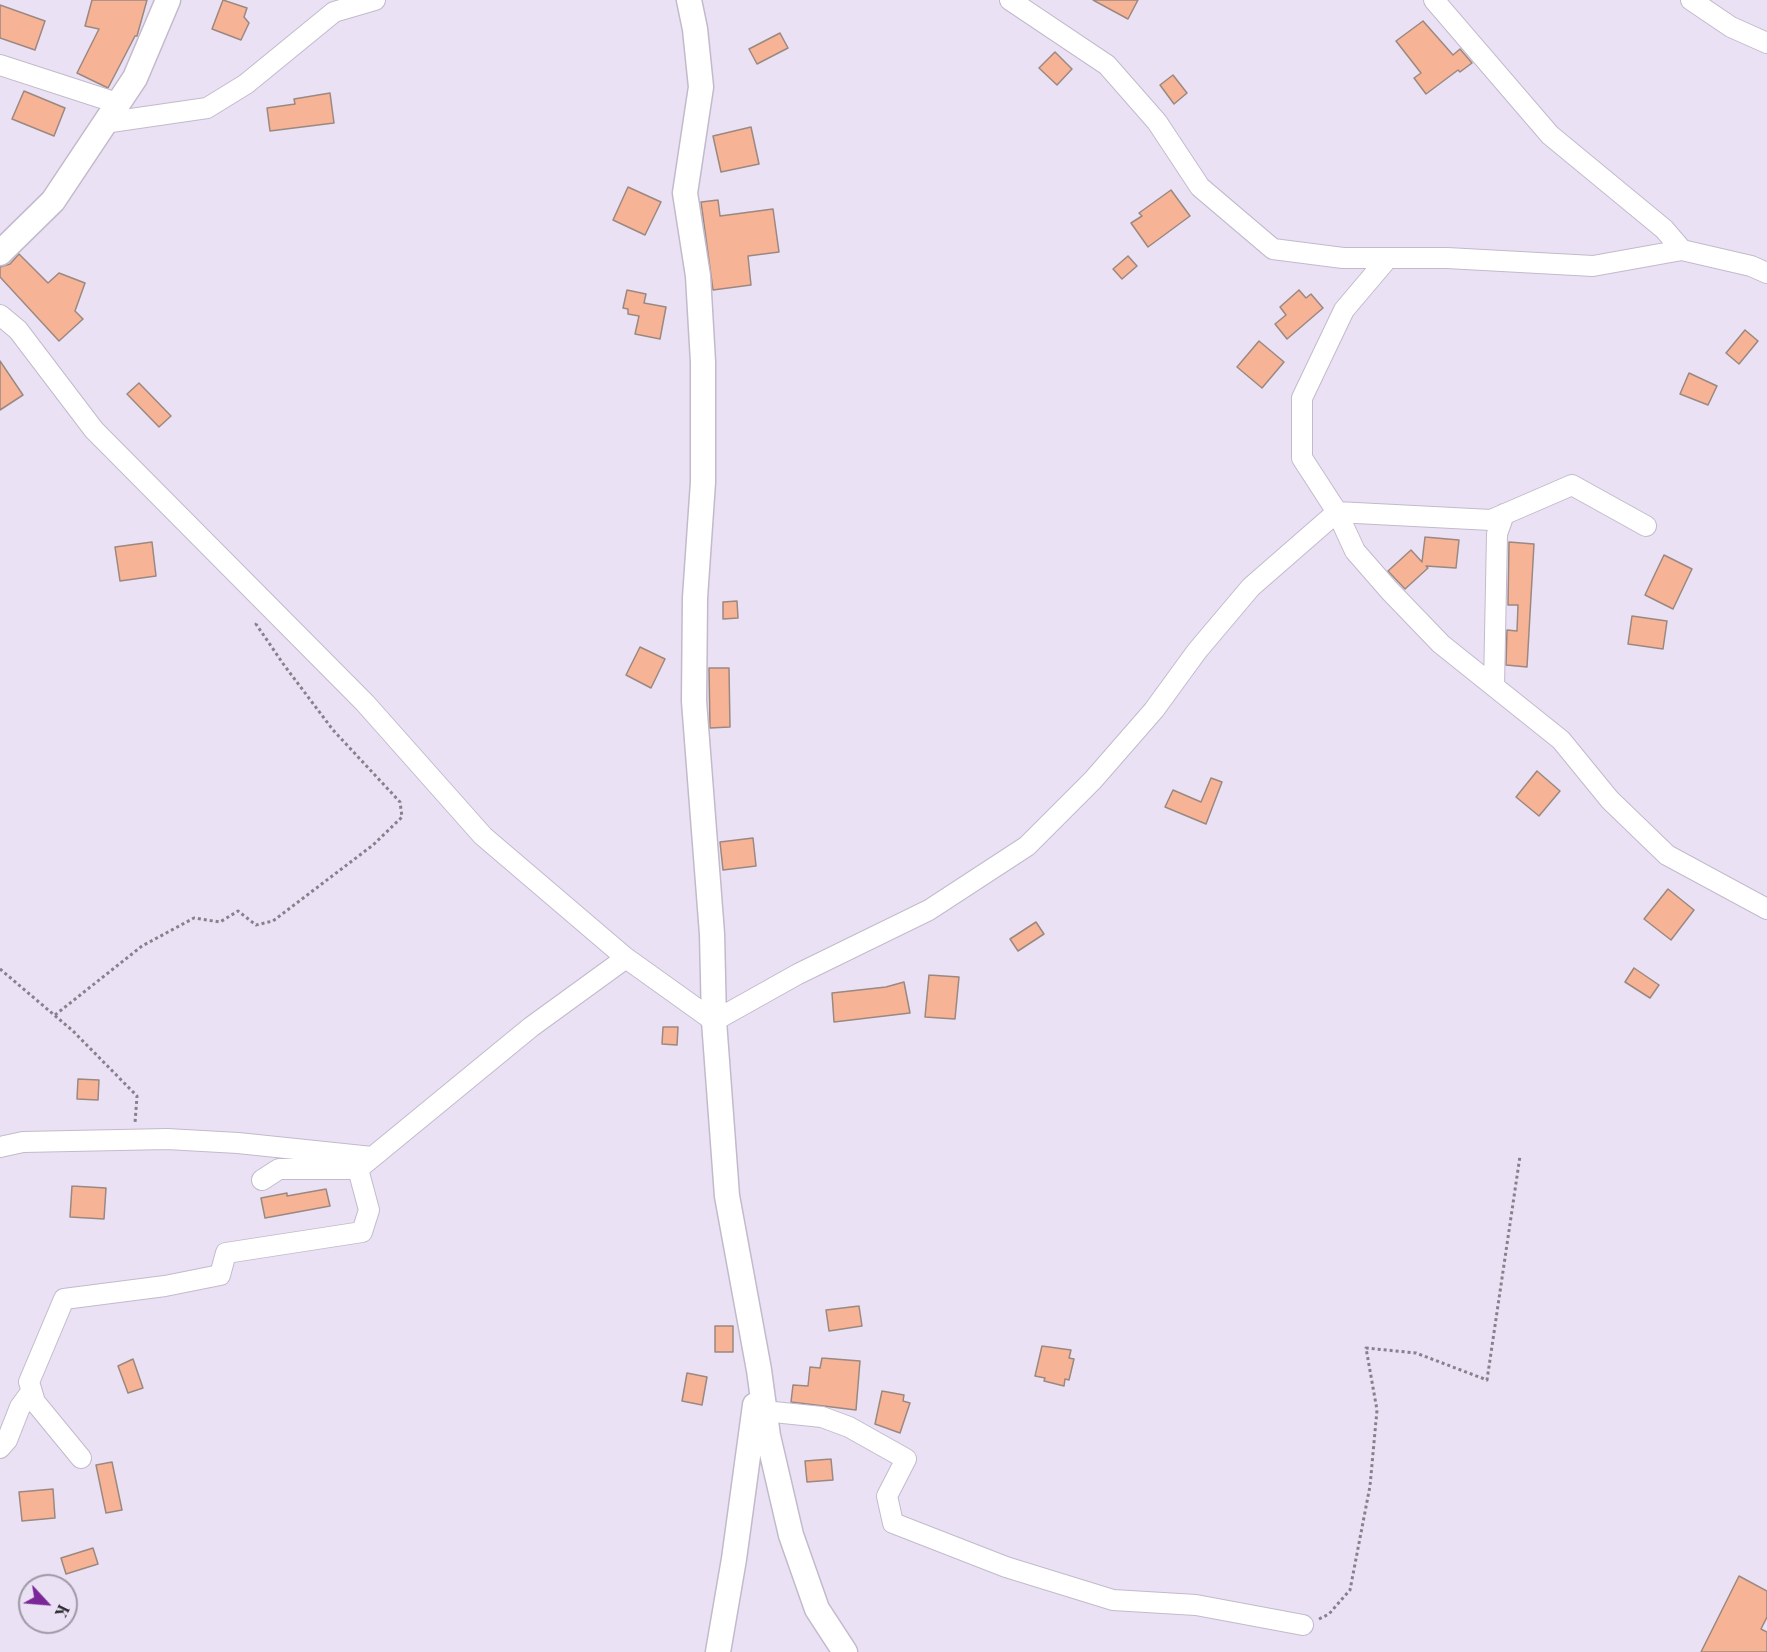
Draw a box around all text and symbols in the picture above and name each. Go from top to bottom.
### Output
north arrow [18,1574,78,1634]
text: K [51,1601,75,1621]

